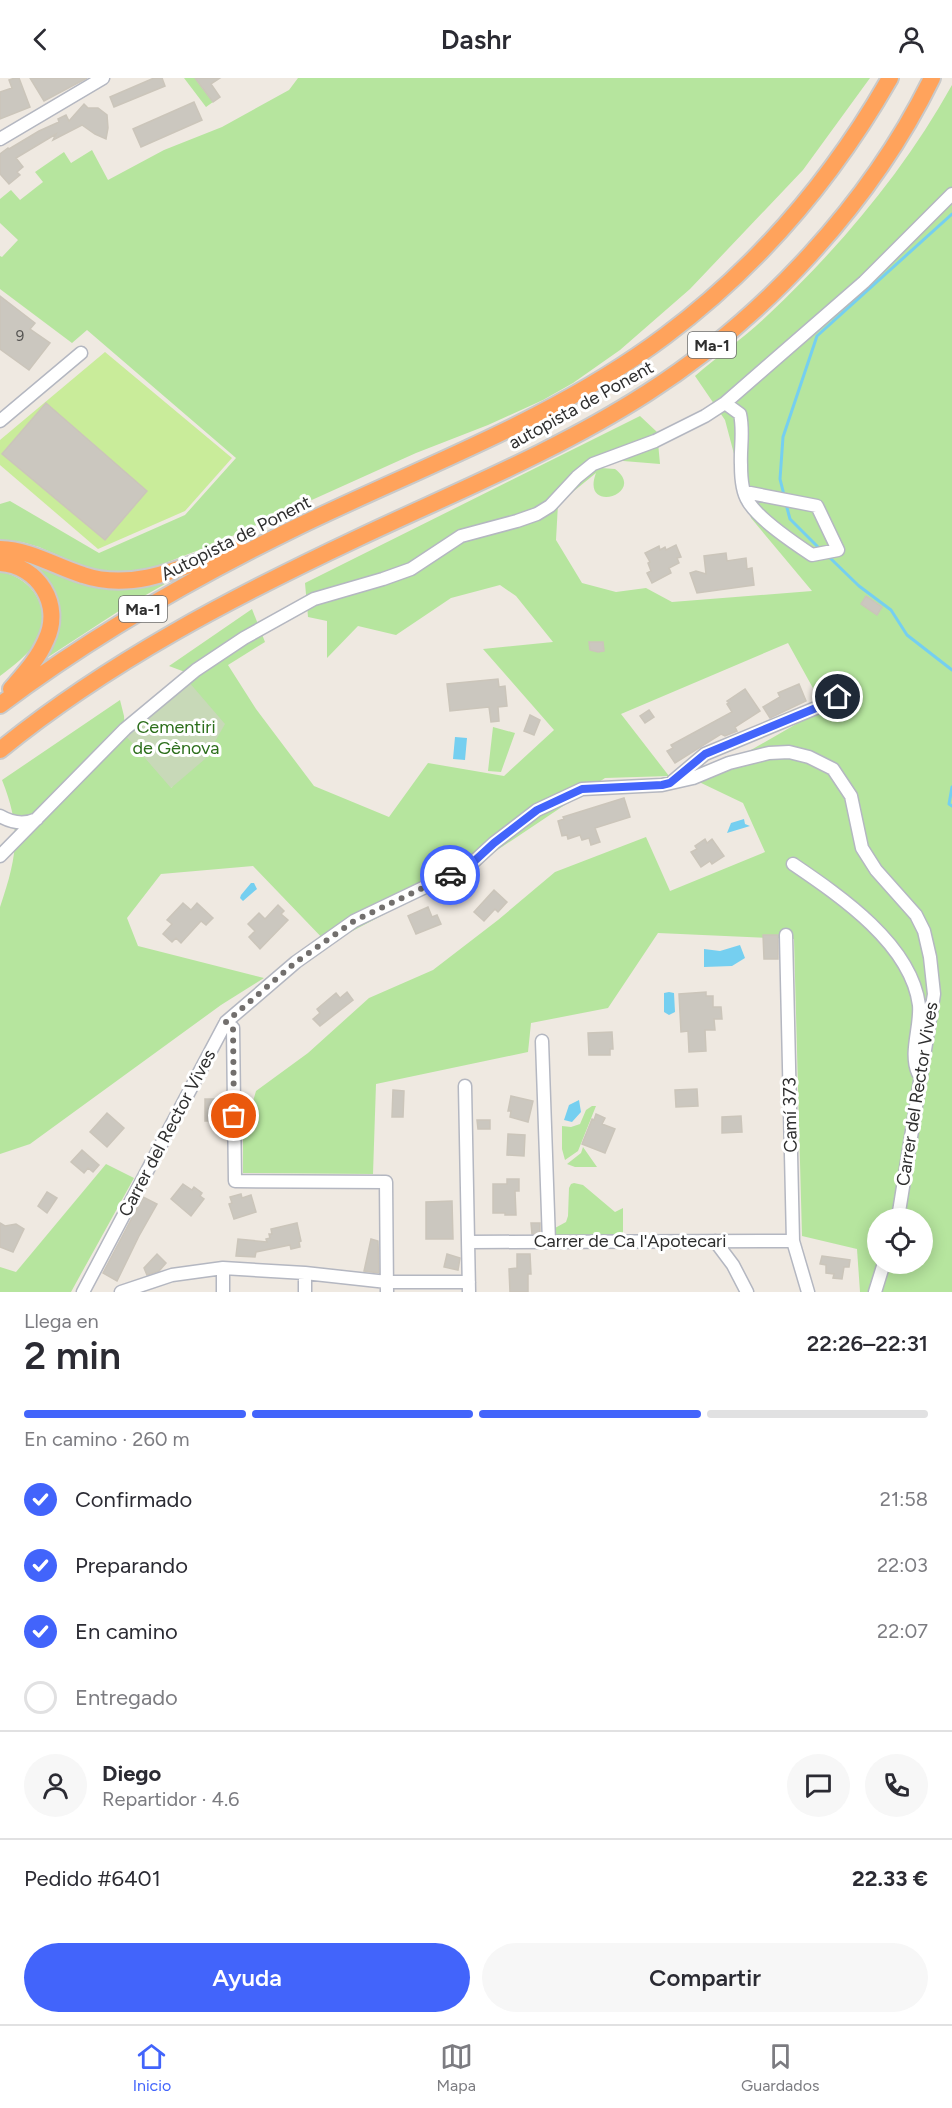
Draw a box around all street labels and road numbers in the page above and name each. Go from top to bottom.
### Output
road number: Ma-1 [688,332,736,358]
street label: autopista de Ponent [505,356,657,454]
street label: Autopista de Ponent [157,491,315,585]
road number: Ma-1 [119,596,167,622]
street label: Carrer del Rector Vives [892,1000,942,1188]
street label: Carrer del Rector Vives [114,1046,220,1220]
street label: Camí 373 [778,1077,802,1153]
street label: Carrer de Ca l'Apotecari [534,1230,726,1252]

